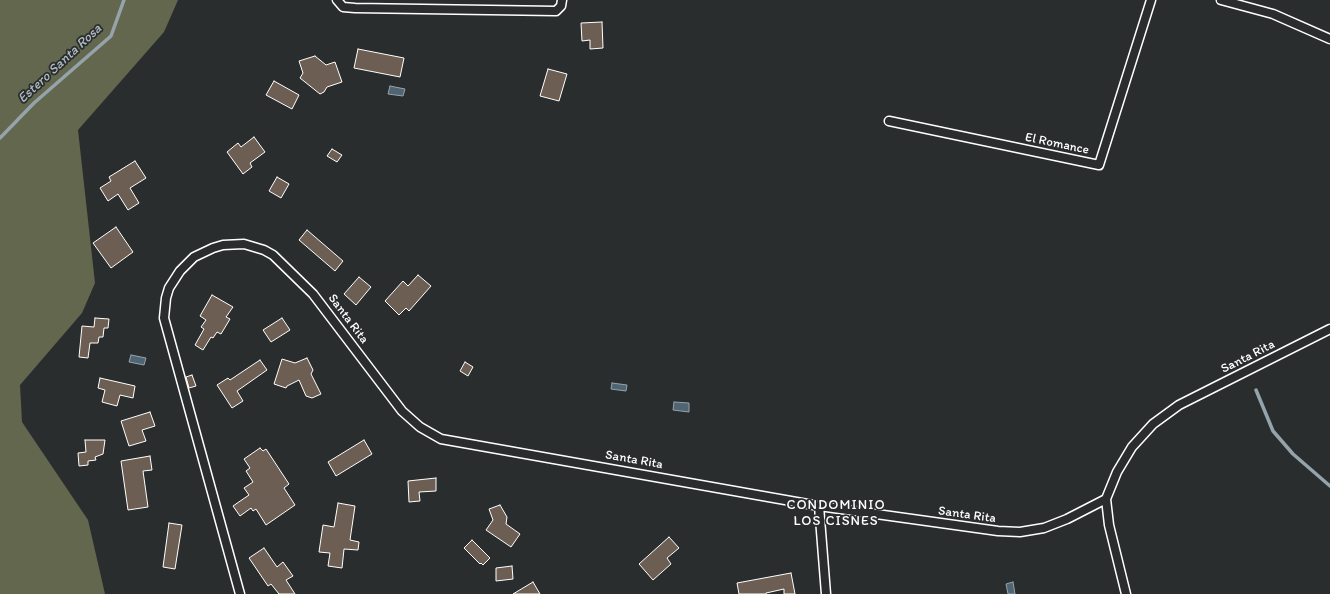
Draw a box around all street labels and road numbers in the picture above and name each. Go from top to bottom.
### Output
street label: El Romance [1024,130,1090,158]
street label: Santa Rita [324,291,372,347]
street label: Santa Rita [1219,337,1277,377]
street label: Santa Rita [604,447,664,473]
street label: Santa Rita [937,503,997,527]

